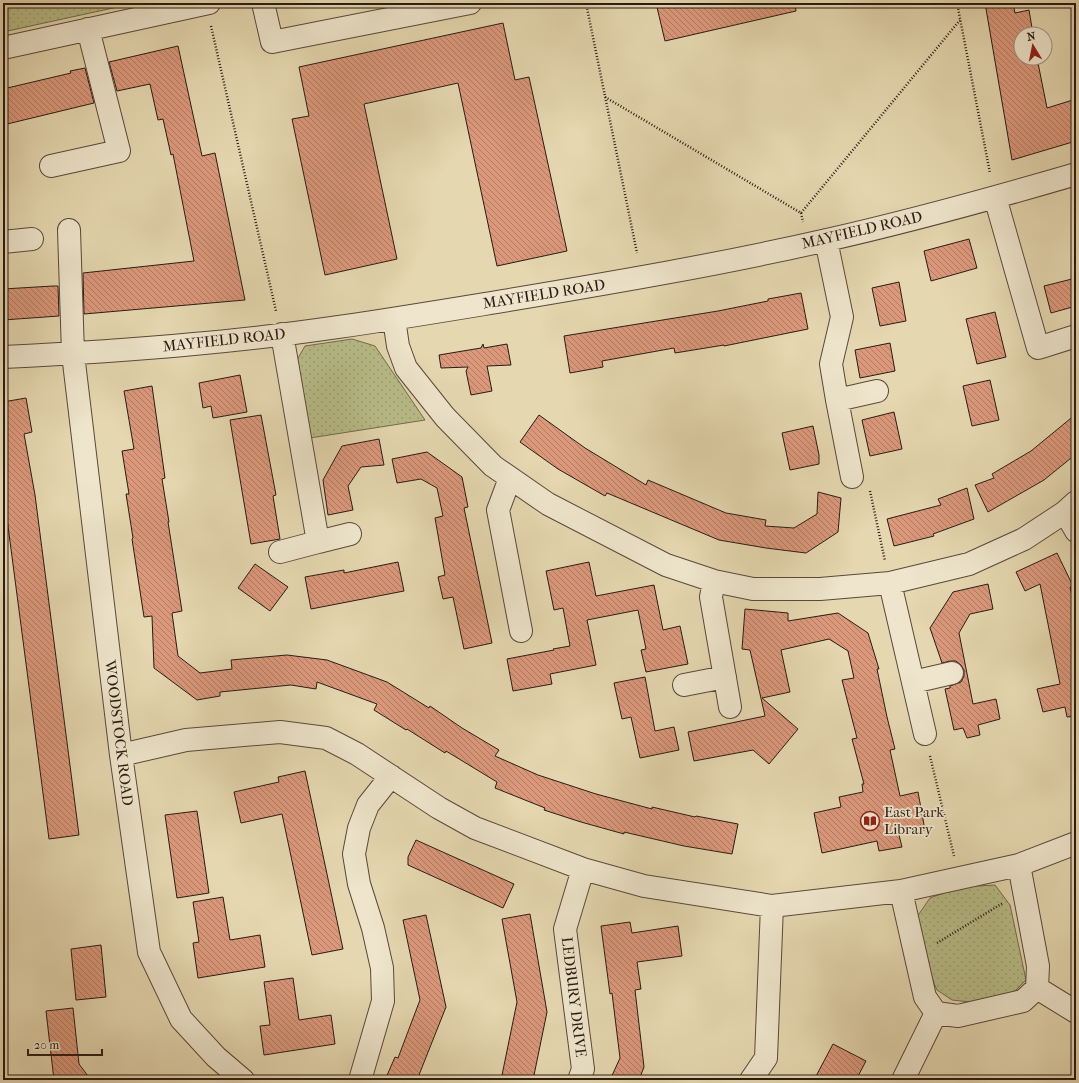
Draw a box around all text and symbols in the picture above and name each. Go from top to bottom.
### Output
north arrow [1013,26,1053,66]
text: N [1026,29,1037,44]
street label: MAYFIELD ROAD [800,207,924,253]
street label: MAYFIELD ROAD [482,275,606,313]
street label: MAYFIELD ROAD [162,325,286,355]
street label: WOODSTOCK ROAD [101,658,137,807]
place label: East Park Library [884,803,944,838]
library icon: East Park Library [859,810,881,832]
street label: LEDBURY DRIVE [558,936,590,1058]
scale bar [28,1031,102,1057]
text: 20 m [34,1038,59,1052]

